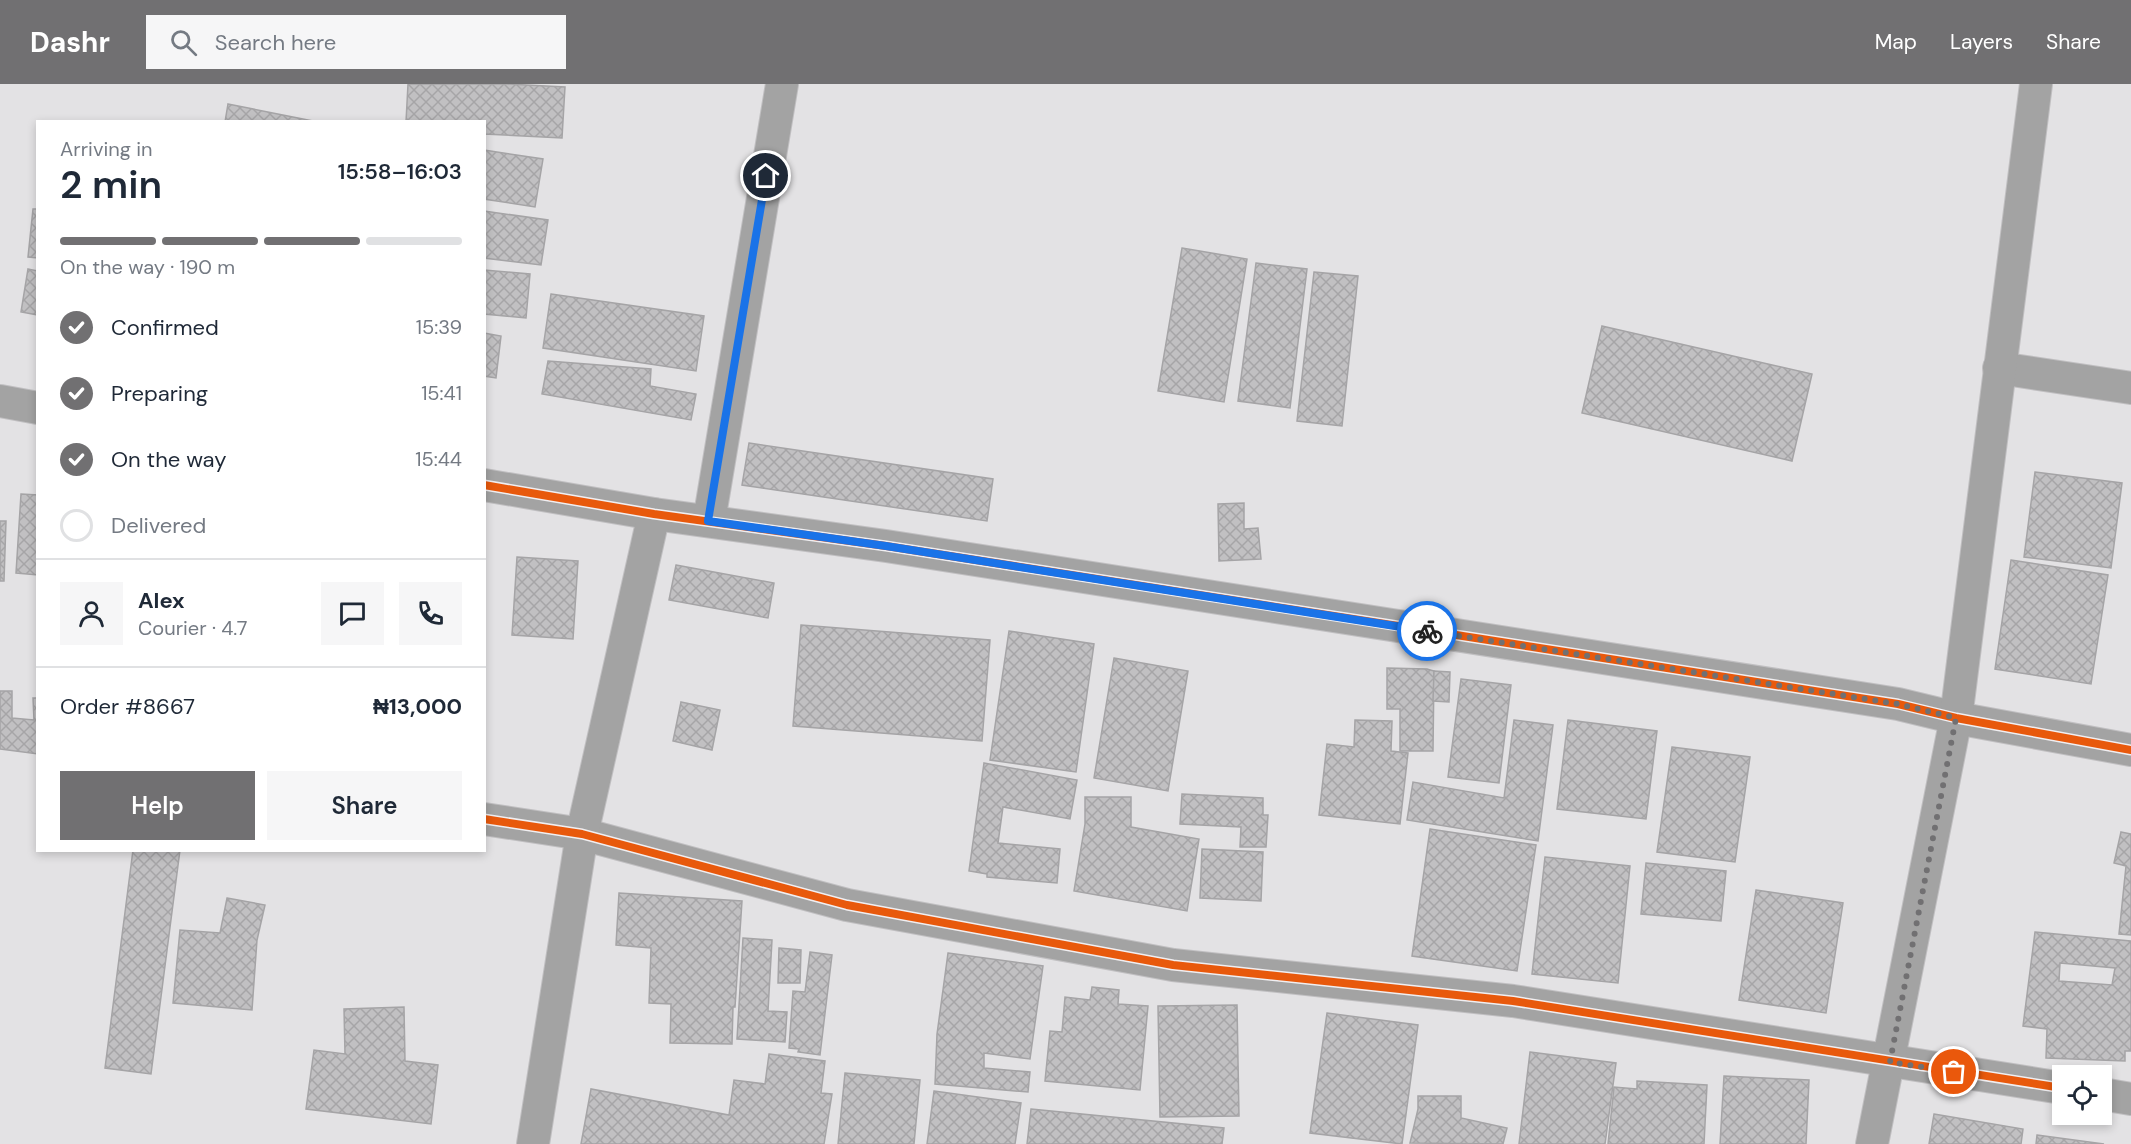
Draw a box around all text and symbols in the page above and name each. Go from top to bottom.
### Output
search box [146,15,566,69]
text: Dashr [30,24,110,61]
icon: search [167,26,200,59]
text: Search here [215,28,336,57]
text: Map [1875,28,1917,56]
text: Layers [1950,28,2013,56]
text: Share [2046,28,2101,56]
text: Arriving in [60,136,152,162]
pin [740,150,791,201]
text: 15:58–16:03 [338,157,462,186]
text: 2 min [60,159,162,210]
icon: home [749,159,782,192]
text: On the way · 190 m [60,254,235,280]
icon: check [60,311,93,344]
text: Confirmed [111,313,219,342]
text: 15:39 [416,314,462,340]
icon: check [60,377,93,410]
text: Preparing [111,379,208,408]
text: 15:41 [421,380,462,406]
icon: check [60,443,93,476]
text: On the way [111,445,226,474]
text: 15:44 [415,446,462,472]
text: Delivered [111,511,206,540]
button: person [60,582,123,645]
button: chat [321,582,384,645]
button: phone [399,582,462,645]
text: Alex [138,586,185,615]
courier [1397,601,1457,661]
text: Courier · 4.7 [138,615,247,641]
icon: bike [1411,615,1444,648]
text: Order #8667 [60,692,195,721]
text: ₦13,000 [373,692,462,721]
button: Help [60,771,255,840]
button: Share [267,771,462,840]
pin [1928,1046,1979,1097]
icon: bag [1937,1055,1970,1088]
map controls [2052,1065,2112,1125]
button: locate [2052,1065,2112,1125]

